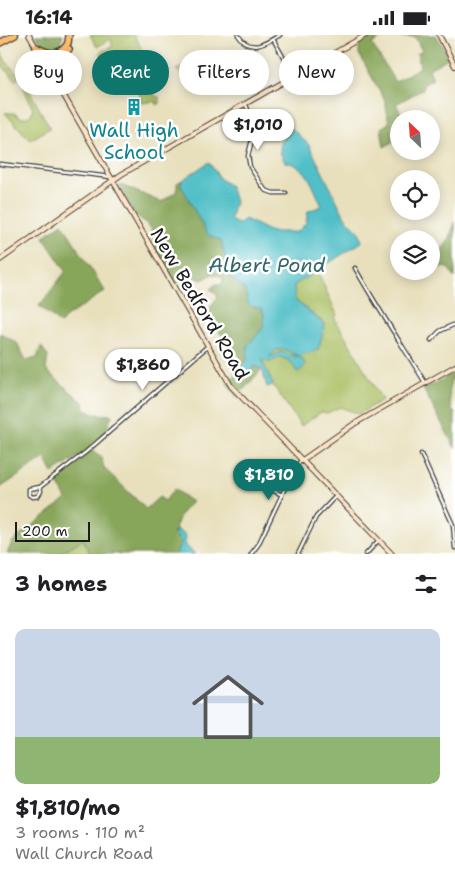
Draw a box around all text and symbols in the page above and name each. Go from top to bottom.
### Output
text: 16:14 [25,5,73,30]
chip: Buy [15,50,82,95]
chip: Rent [92,50,169,95]
chip: Filters [179,50,269,95]
chip: New [279,50,354,95]
building icon: Wall High School [124,97,144,117]
pin: $1,010 [217,109,299,151]
north arrow [390,110,440,160]
map controls [390,110,440,280]
text: $1,010 [233,114,283,135]
place label: Wall High School [89,118,179,165]
button: locate [390,170,440,220]
street label: New Bedford Road [145,223,255,385]
button: layers [390,230,440,280]
water label: Albert Pond [209,252,326,278]
pin: $1,860 [102,349,184,391]
text: $1,860 [116,354,170,375]
pin: $1,810 [228,459,310,501]
text: $1,810 [244,464,294,485]
scale bar [15,519,90,542]
text: 200 m [22,522,68,540]
text: 3 homes [15,570,107,598]
icon: filters [412,570,440,598]
icon: home [183,662,273,752]
text: $1,810/mo [15,794,120,822]
text: 3 rooms · 110 m² [15,822,145,843]
text: Wall Church Road [15,843,153,864]

